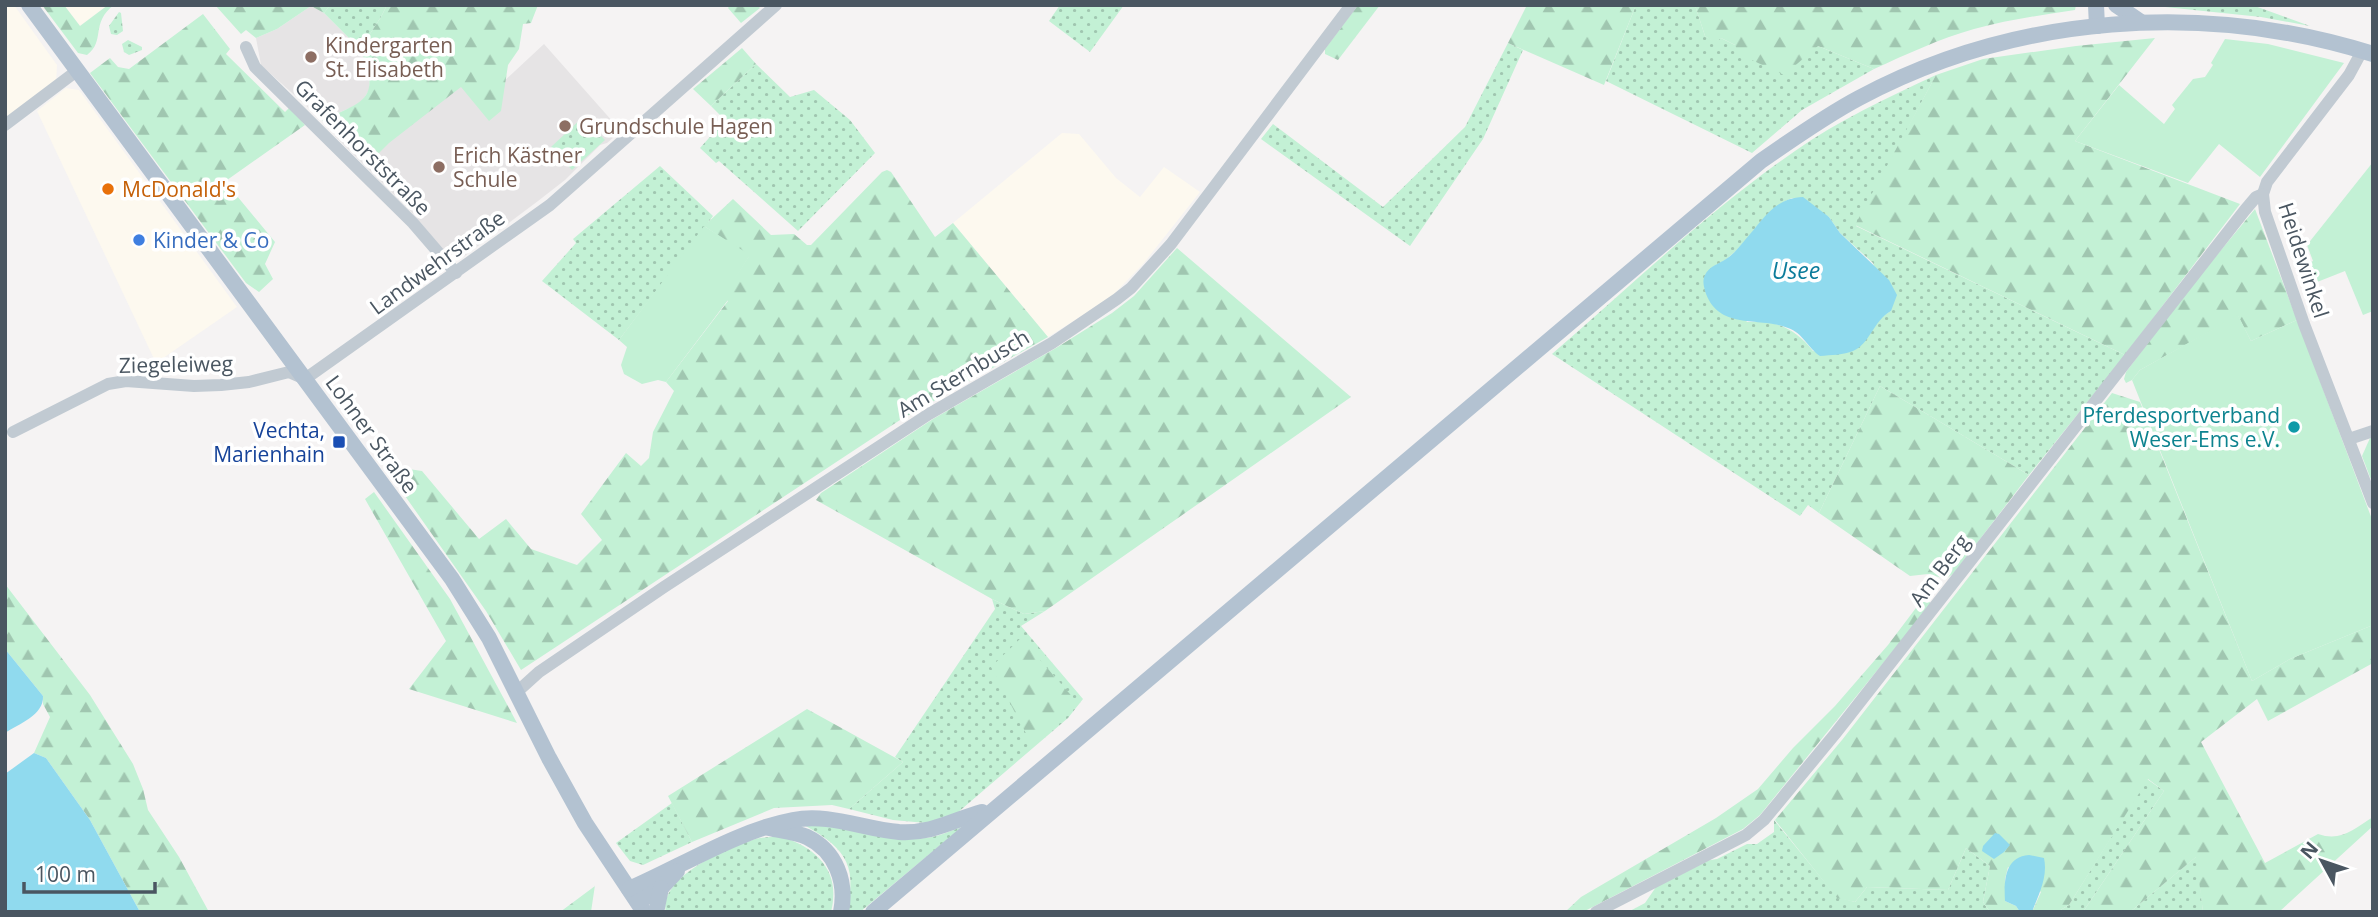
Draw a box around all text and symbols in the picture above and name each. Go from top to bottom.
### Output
place label: Kindergarten St. Elisabeth [325,31,453,83]
marker: Kindergarten St. Elisabeth [303,49,319,65]
street label: Grafenhorststraße [289,73,437,221]
place label: Grundschule Hagen [579,112,773,140]
marker: Grundschule Hagen [557,118,573,134]
place label: Erich Kästner Schule [453,141,583,193]
marker: Erich Kästner Schule [431,159,447,175]
place label: McDonald's [122,175,236,203]
marker: McDonald's [100,181,116,197]
street label: Heidewinkel [2272,199,2336,321]
street label: Landwehrstraße [364,204,510,320]
place label: Kinder & Co [153,226,269,254]
marker: Kinder & Co [131,232,147,248]
water label: Usee [1772,254,1820,286]
street label: Am Sternbusch [892,323,1034,423]
street label: Ziegeleiweg [119,349,233,379]
street label: Lohner Straße [320,369,424,499]
place label: Pferdesportverband Weser-Ems e.V. [2083,401,2280,453]
place label: Vechta, Marienhain [213,416,325,468]
marker: Pferdesportverband Weser-Ems e.V. [2286,419,2302,435]
marker: Vechta, Marienhain [331,434,347,450]
street label: Am Berg [1903,528,1975,612]
north arrow [2287,826,2357,896]
text: N [2294,836,2324,864]
scale bar [24,850,156,894]
text: 100 m [35,860,96,888]

